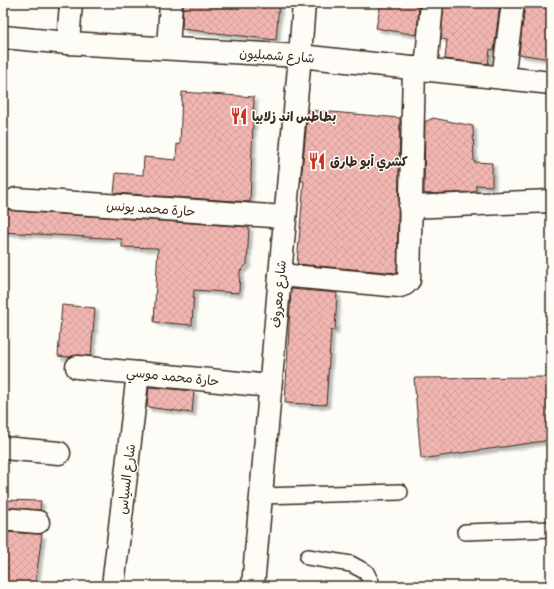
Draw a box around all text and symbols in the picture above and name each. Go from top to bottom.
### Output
street label: شارع شمبليون [239,45,315,68]
restaurant icon: بطاطس اند زلابيا [229,106,249,126]
place label: بطاطس اند زلابيا [252,109,336,125]
restaurant icon: كشري أبو طارق [307,151,327,171]
place label: كشري أبو طارق [330,153,408,172]
street label: حارة محمد يونس [106,198,196,220]
street label: شارع معروف [268,260,291,329]
street label: حارة محمد موسي [125,364,220,393]
street label: شارع السياس [115,443,140,515]

